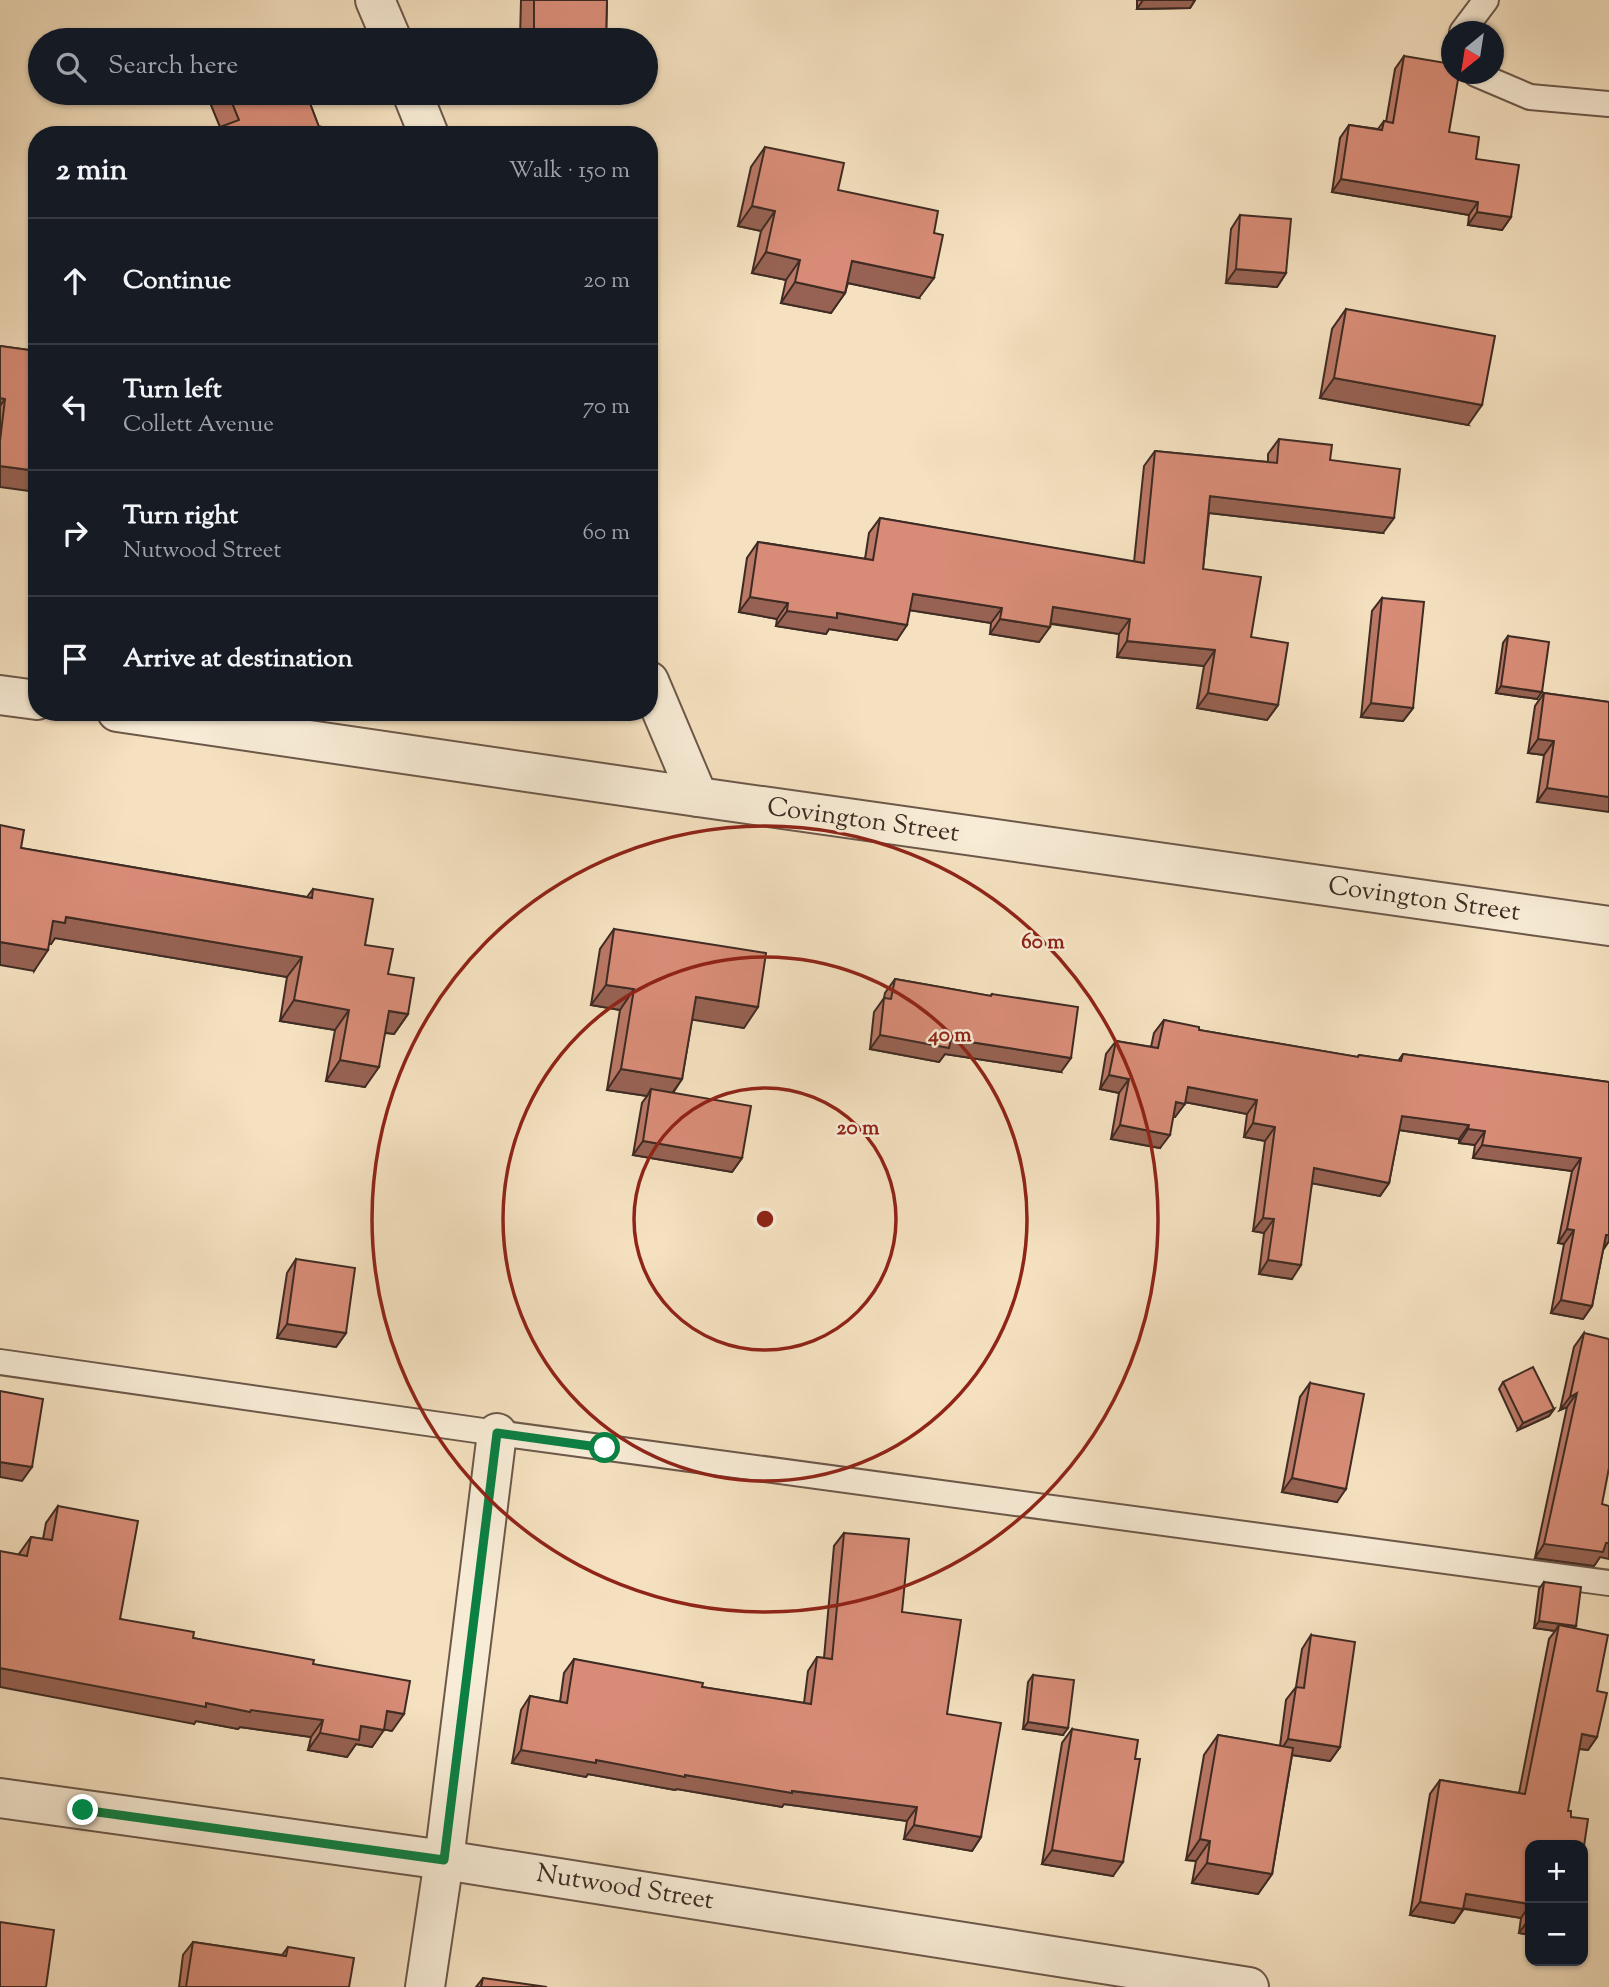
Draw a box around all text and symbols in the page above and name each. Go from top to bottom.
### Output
north arrow [1441,21,1504,84]
search box [28,28,658,105]
icon: search [52,48,90,86]
text: Search here [108,48,238,85]
text: 2 min [56,150,128,193]
text: Walk · 150 m [509,155,630,188]
icon: ahead [56,262,94,300]
text: Continue [123,263,231,300]
text: 20 m [583,265,630,298]
text: Turn left [123,372,222,409]
icon: left [56,388,94,426]
text: 70 m [583,391,630,424]
text: Collett Avenue [123,409,274,442]
text: Turn right [123,498,238,535]
icon: right [56,514,94,552]
text: 60 m [582,517,630,550]
text: Nutwood Street [123,535,281,568]
icon: arrive [56,640,94,678]
text: Arrive at destination [123,641,353,678]
street label: Covington Street [765,789,962,853]
street label: Covington Street [1326,868,1523,932]
text: 60 m [1021,928,1065,958]
text: 40 m [927,1021,972,1051]
text: 20 m [837,1114,880,1144]
centre of rings [753,1207,777,1231]
route start [589,1432,620,1463]
route end [67,1794,98,1825]
map controls [1525,1840,1588,1966]
button: + [1525,1840,1588,1903]
street label: Nutwood Street [534,1856,716,1920]
button: − [1525,1903,1588,1966]

